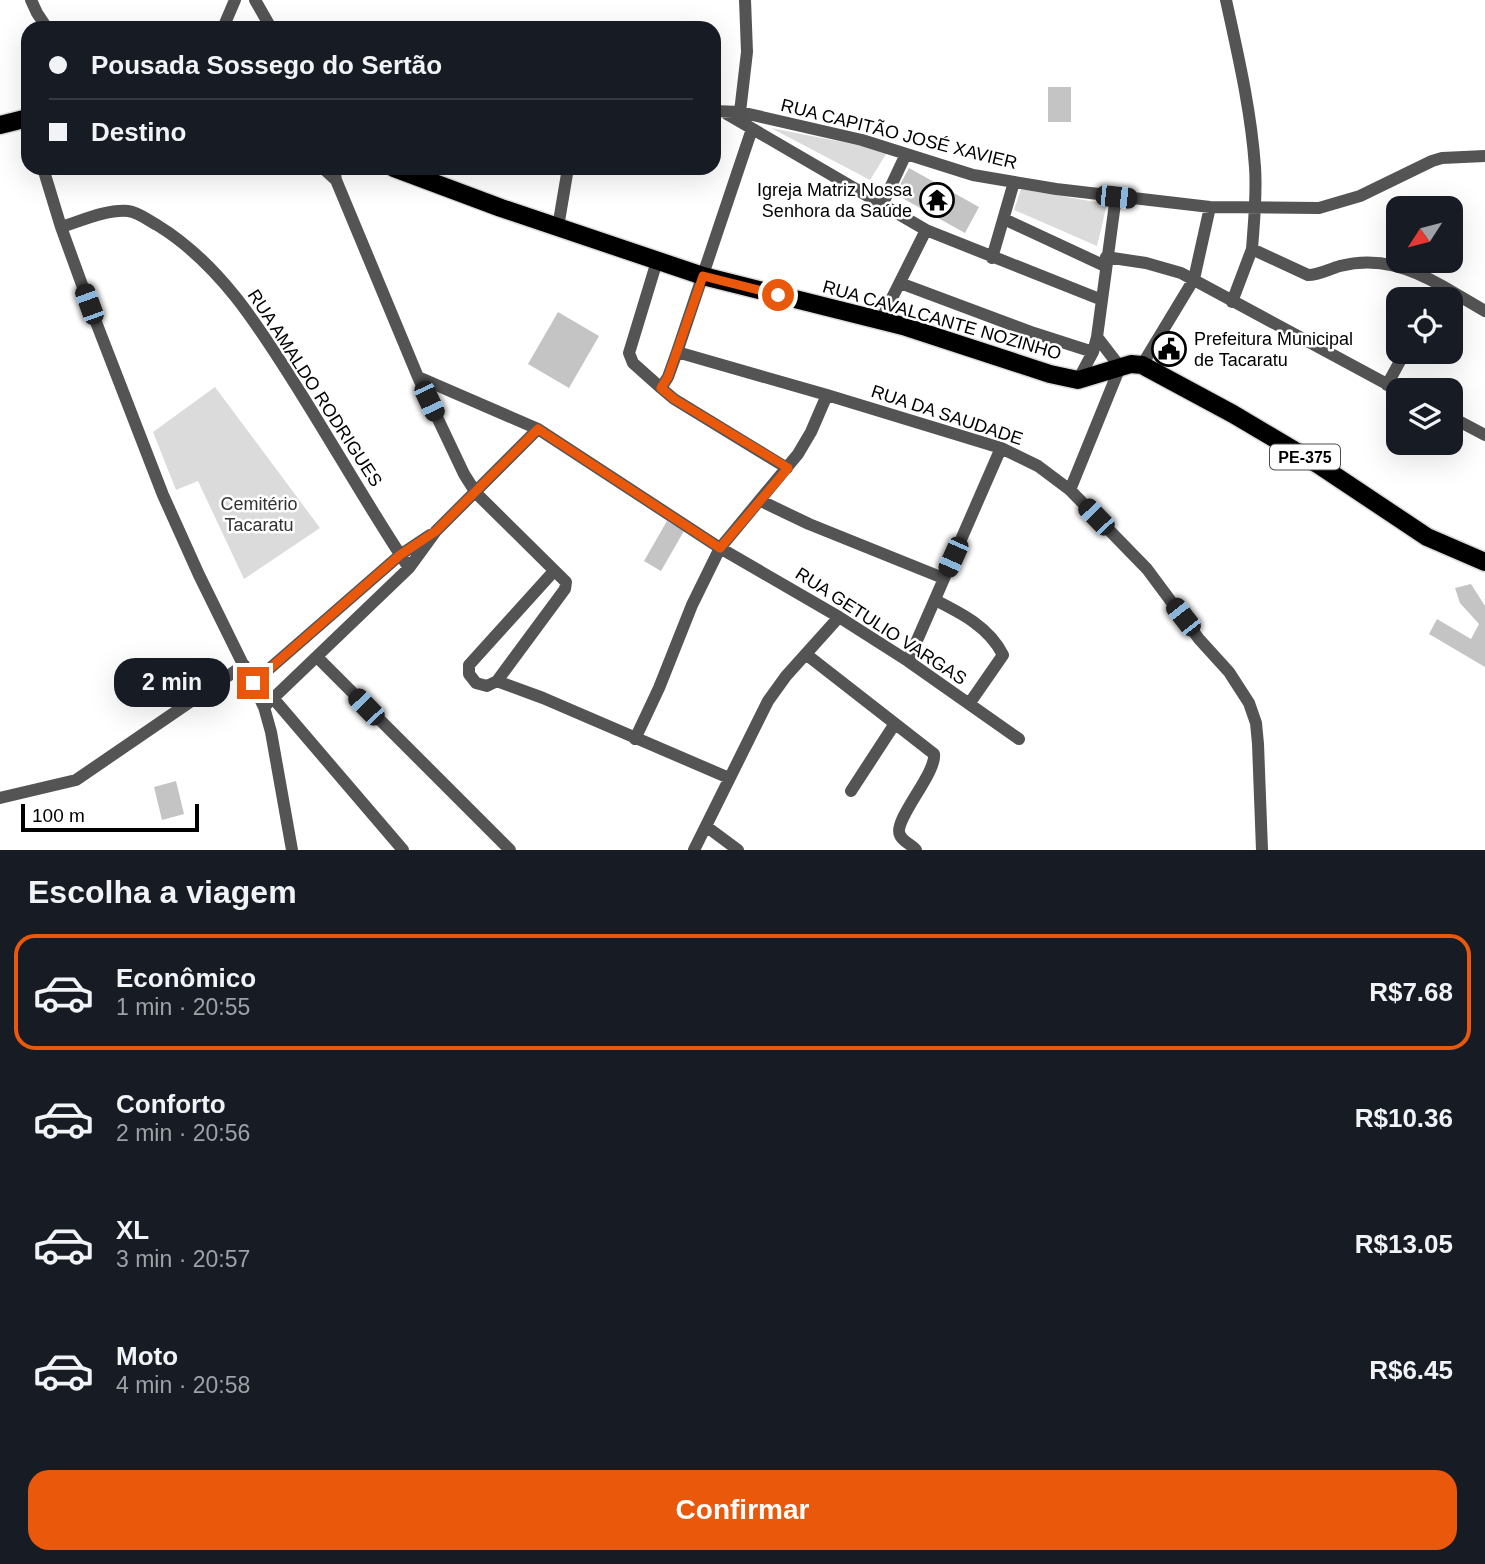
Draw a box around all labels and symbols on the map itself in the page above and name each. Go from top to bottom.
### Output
street label: RUA CAPITÃO JOSÉ XAVIER [779,94,1019,173]
place label: Igreja Matriz Nossa Senhora da Saúde [757,180,913,221]
temple icon: Igreja Matriz Nossa Senhora da Saúde [918,181,956,219]
car [1095,184,1138,210]
north arrow [1386,196,1463,273]
street label: RUA CAVALCANTE NOZINHO [820,276,1064,364]
route start [762,279,794,311]
car [72,281,107,327]
street label: RUA AMALDO RODRIGUES [244,286,386,490]
place label: Prefeitura Municipal de Tacaratu [1194,329,1353,370]
public building icon: Prefeitura Municipal de Tacaratu [1150,330,1188,368]
car [411,378,448,424]
street label: RUA DA SAUDADE [869,381,1025,449]
road number: PE-375 [1270,445,1340,470]
park label: Cemitério Tacaratu [220,494,298,535]
car [1074,495,1119,539]
car [935,534,972,580]
street label: RUA GETULIO VARGAS [792,563,970,689]
car [1162,594,1205,640]
callout: 2 min [113,658,229,708]
route end [237,667,269,699]
car [344,685,389,729]
scale bar [21,801,200,833]

